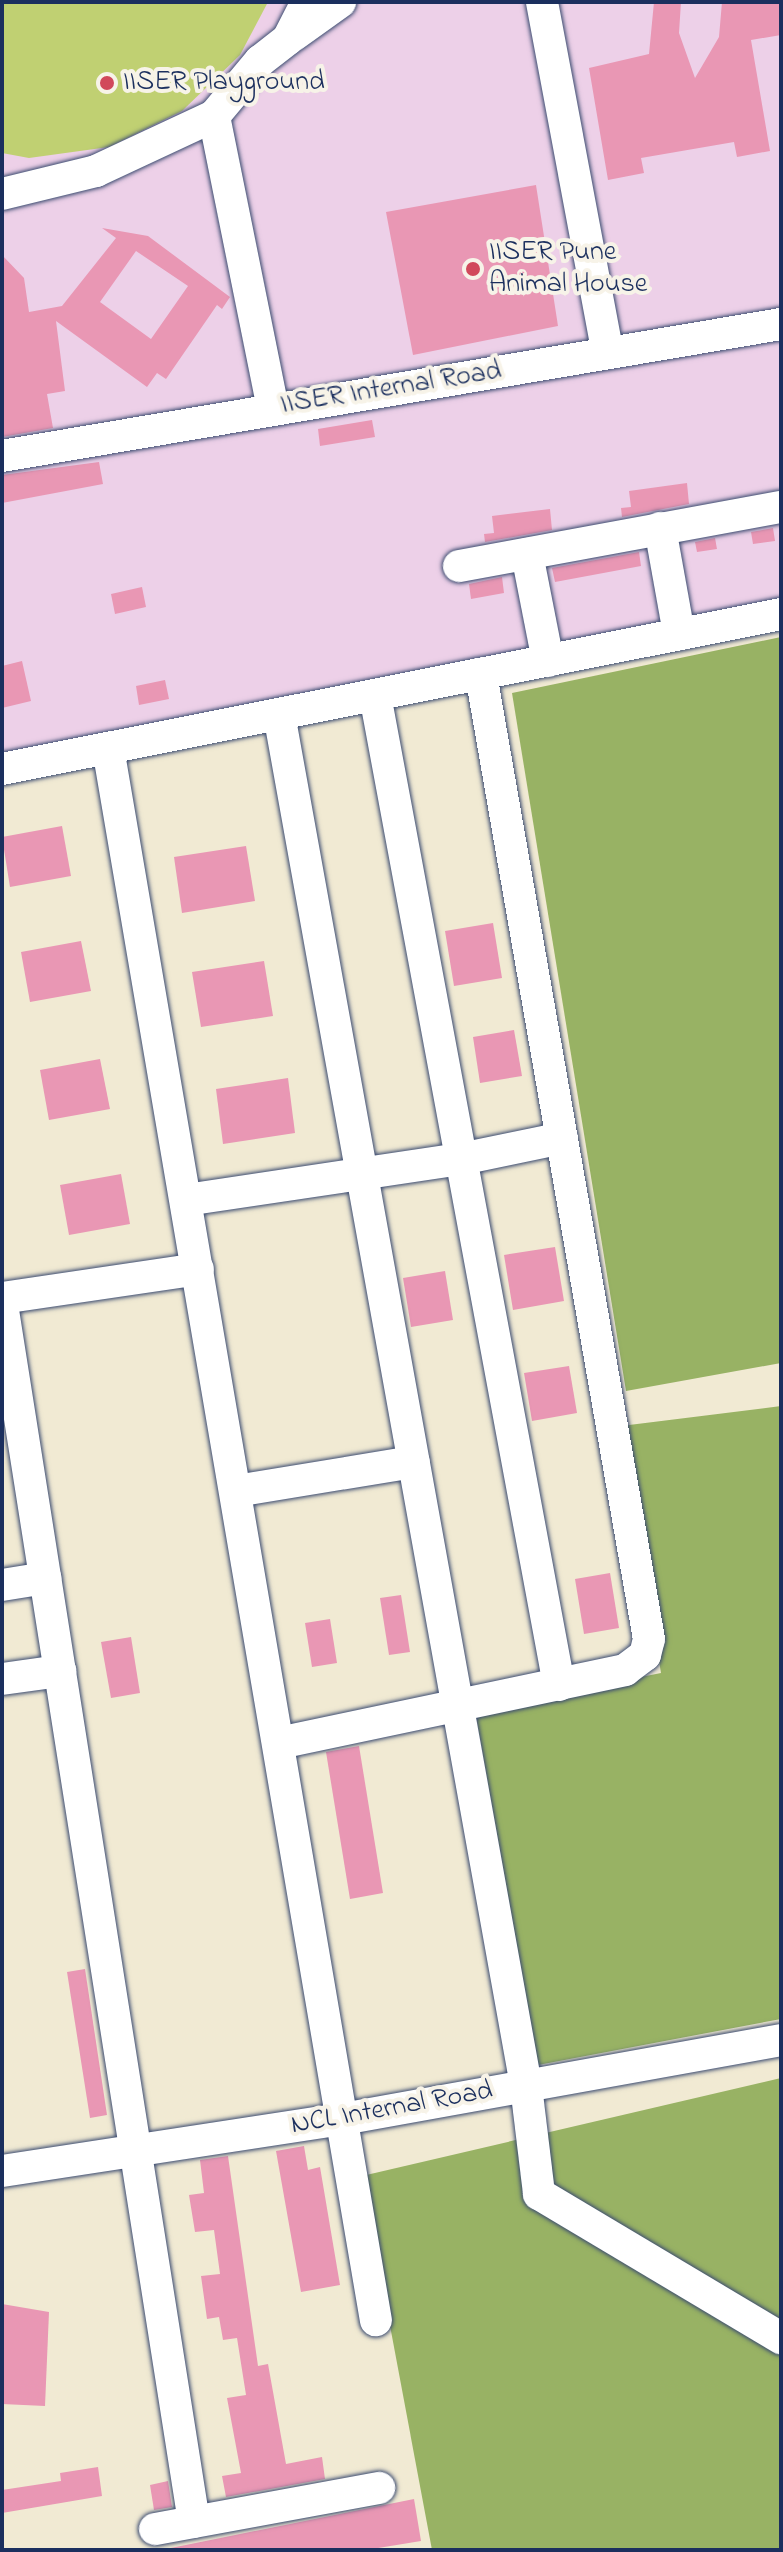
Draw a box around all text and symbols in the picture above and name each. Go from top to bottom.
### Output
place label: IISER Playground [123,66,325,100]
marker: IISER Playground [98,74,116,92]
place label: IISER Pune Animal House [489,236,647,302]
marker: IISER Pune Animal House [464,260,482,278]
street label: IISER Internal Road [278,355,504,423]
street label: NCL Internal Road [289,2075,495,2143]

